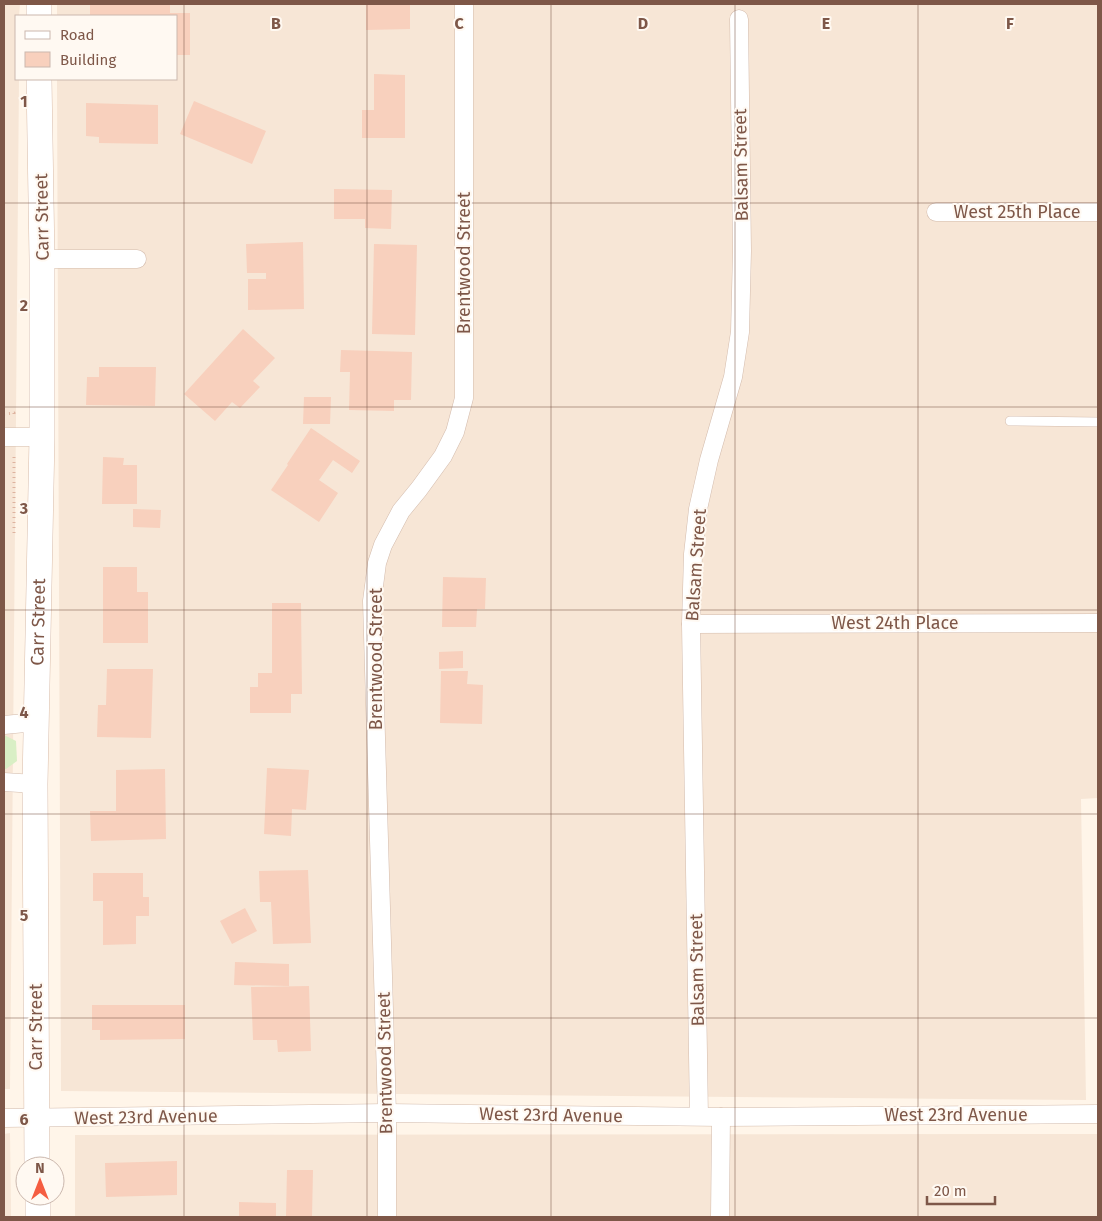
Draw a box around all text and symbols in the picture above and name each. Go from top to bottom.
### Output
text: B [271,14,281,33]
text: C [454,14,464,33]
text: D [638,14,648,33]
text: E [822,14,830,33]
text: F [1006,14,1014,33]
legend [15,15,178,80]
text: Road [60,26,95,44]
text: Building [60,51,116,69]
text: 1 [20,92,28,111]
street label: Balsam Street [729,108,753,222]
street label: Carr Street [30,173,54,261]
street label: Brentwood Street [453,191,475,334]
street label: West 25th Place [953,201,1081,223]
text: 2 [20,296,28,315]
text: 3 [19,499,28,518]
street label: Balsam Street [681,507,711,622]
street label: Carr Street [26,578,50,666]
street label: Brentwood Street [365,587,387,730]
street label: West 24th Place [831,612,959,634]
text: 4 [19,703,29,722]
text: 5 [20,906,29,925]
street label: Balsam Street [685,913,709,1027]
street label: Carr Street [25,983,47,1071]
street label: Brentwood Street [373,991,397,1134]
street label: West 23rd Avenue [479,1103,623,1127]
street label: West 23rd Avenue [884,1104,1028,1126]
street label: West 23rd Avenue [74,1105,218,1129]
text: 6 [19,1110,29,1129]
north arrow [15,1156,65,1206]
text: N [35,1160,45,1177]
scale bar [927,1174,994,1206]
text: 20 m [934,1182,967,1200]

